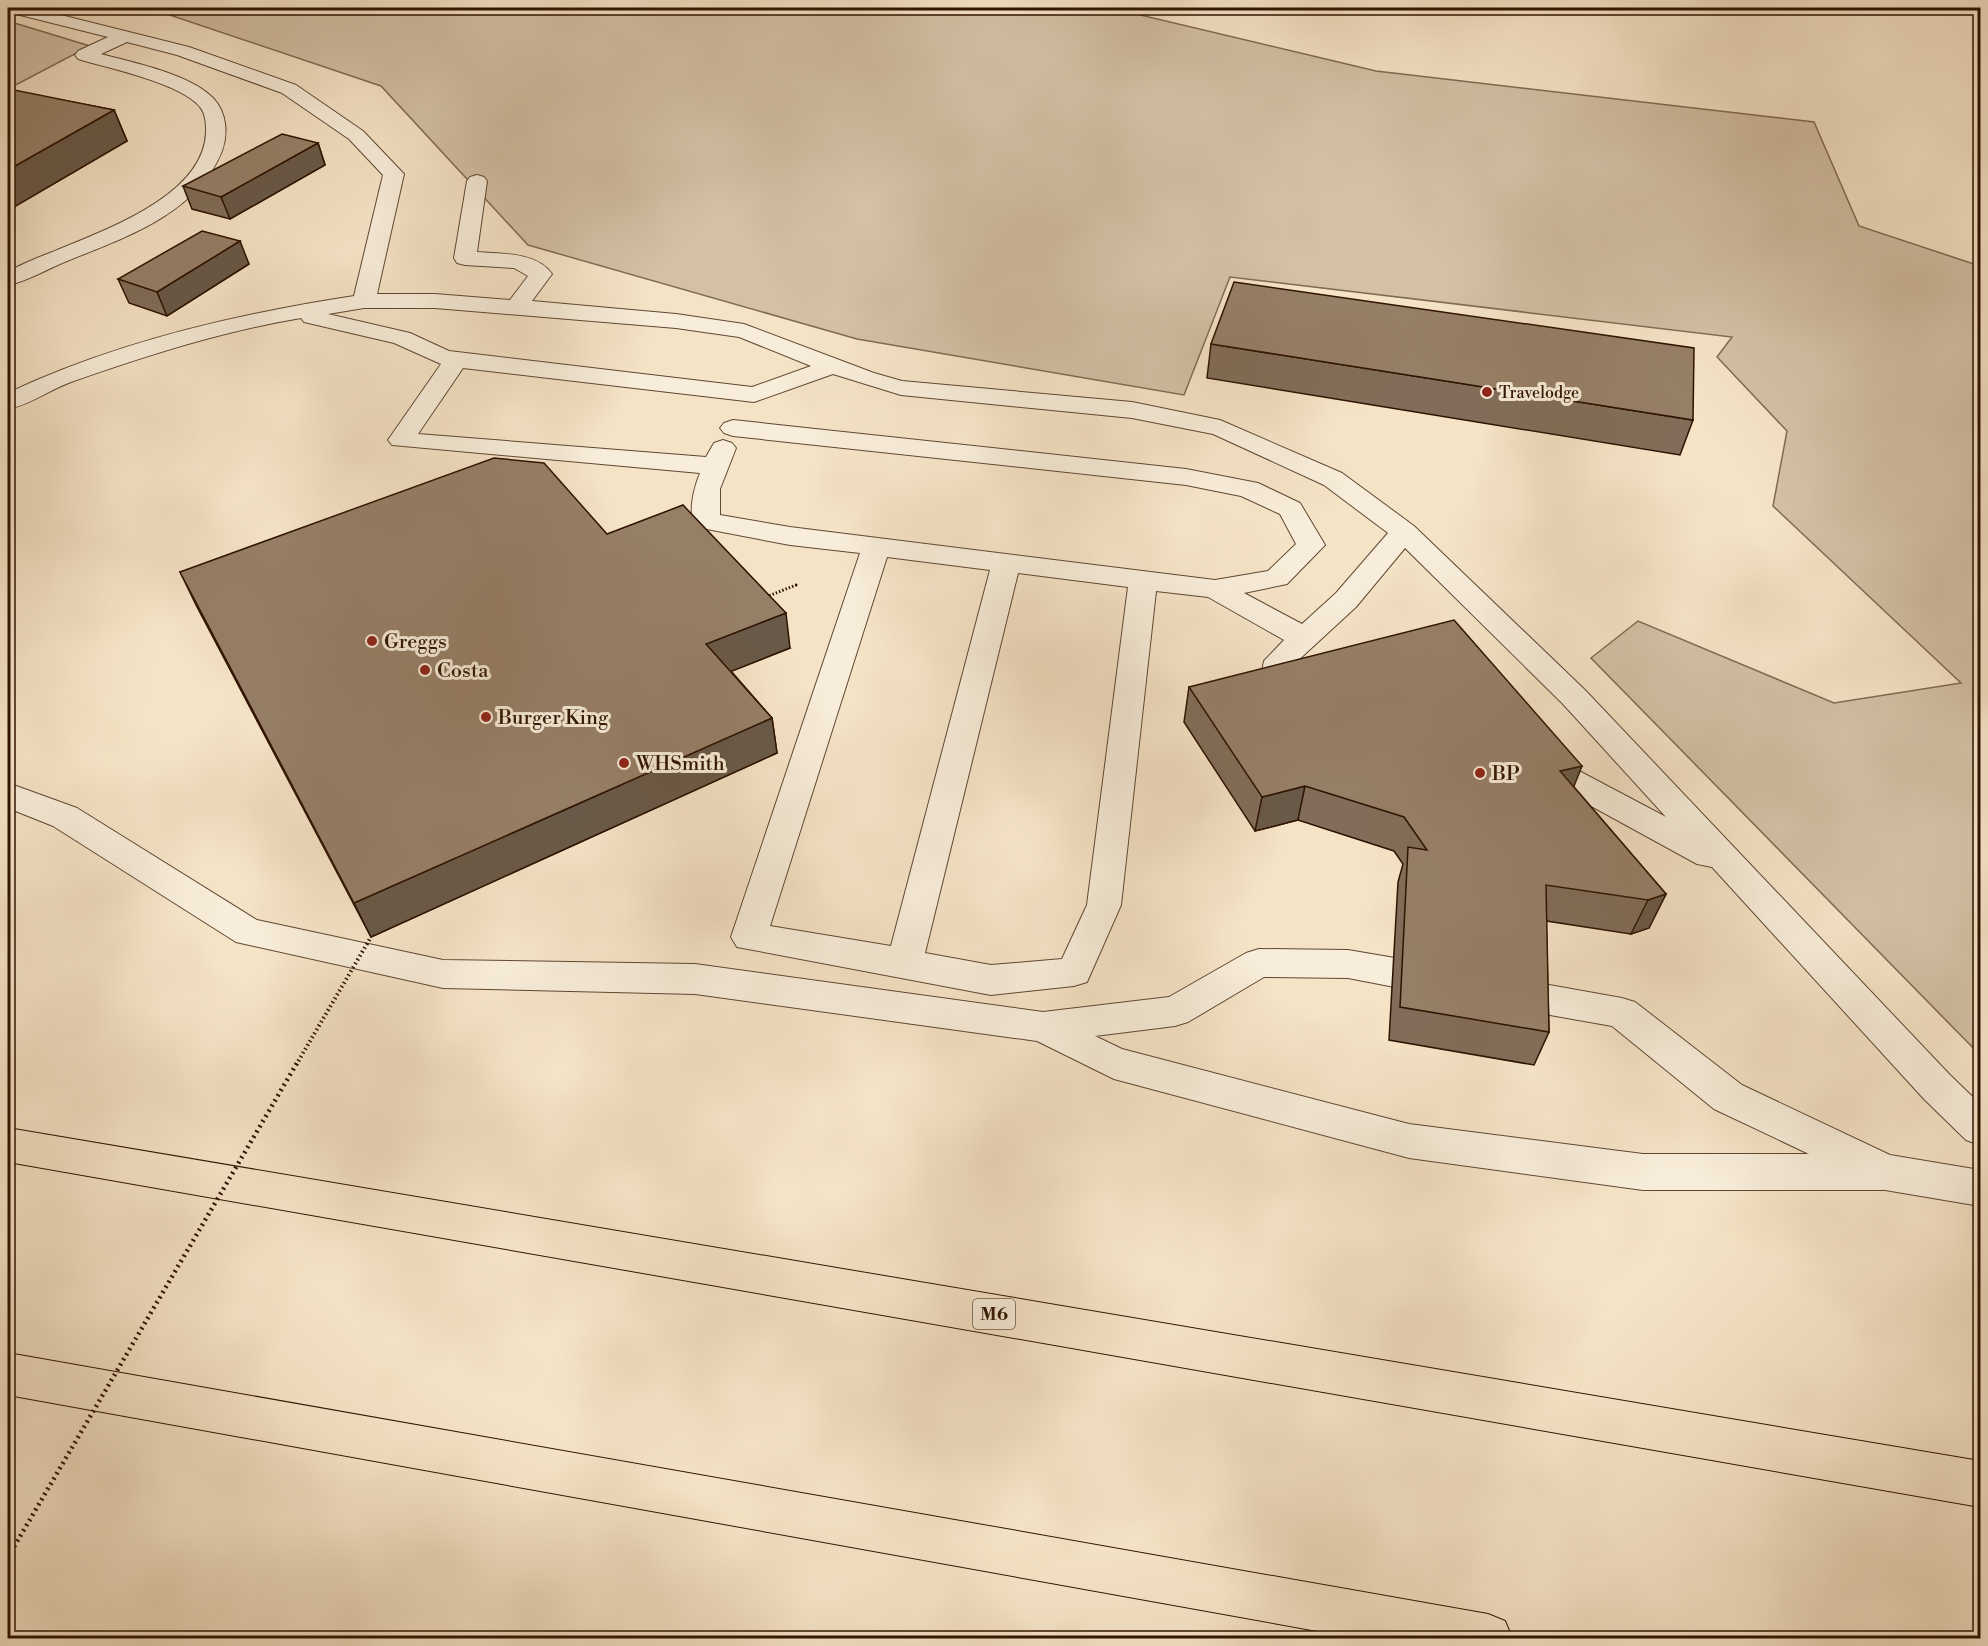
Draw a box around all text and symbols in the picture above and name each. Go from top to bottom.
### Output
place label: Travelodge [1499,383,1579,403]
marker: Travelodge [1480,385,1494,399]
place label: Greggs [384,630,447,655]
marker: Greggs [365,634,379,648]
place label: Costa [437,659,489,684]
marker: Costa [418,663,432,677]
place label: Burger King [497,706,609,731]
marker: Burger King [479,710,493,724]
place label: WHSmith [635,752,725,777]
marker: WHSmith [617,756,631,770]
place label: BP [1491,762,1520,787]
marker: BP [1473,766,1487,780]
road number: M6 [973,1299,1015,1329]

